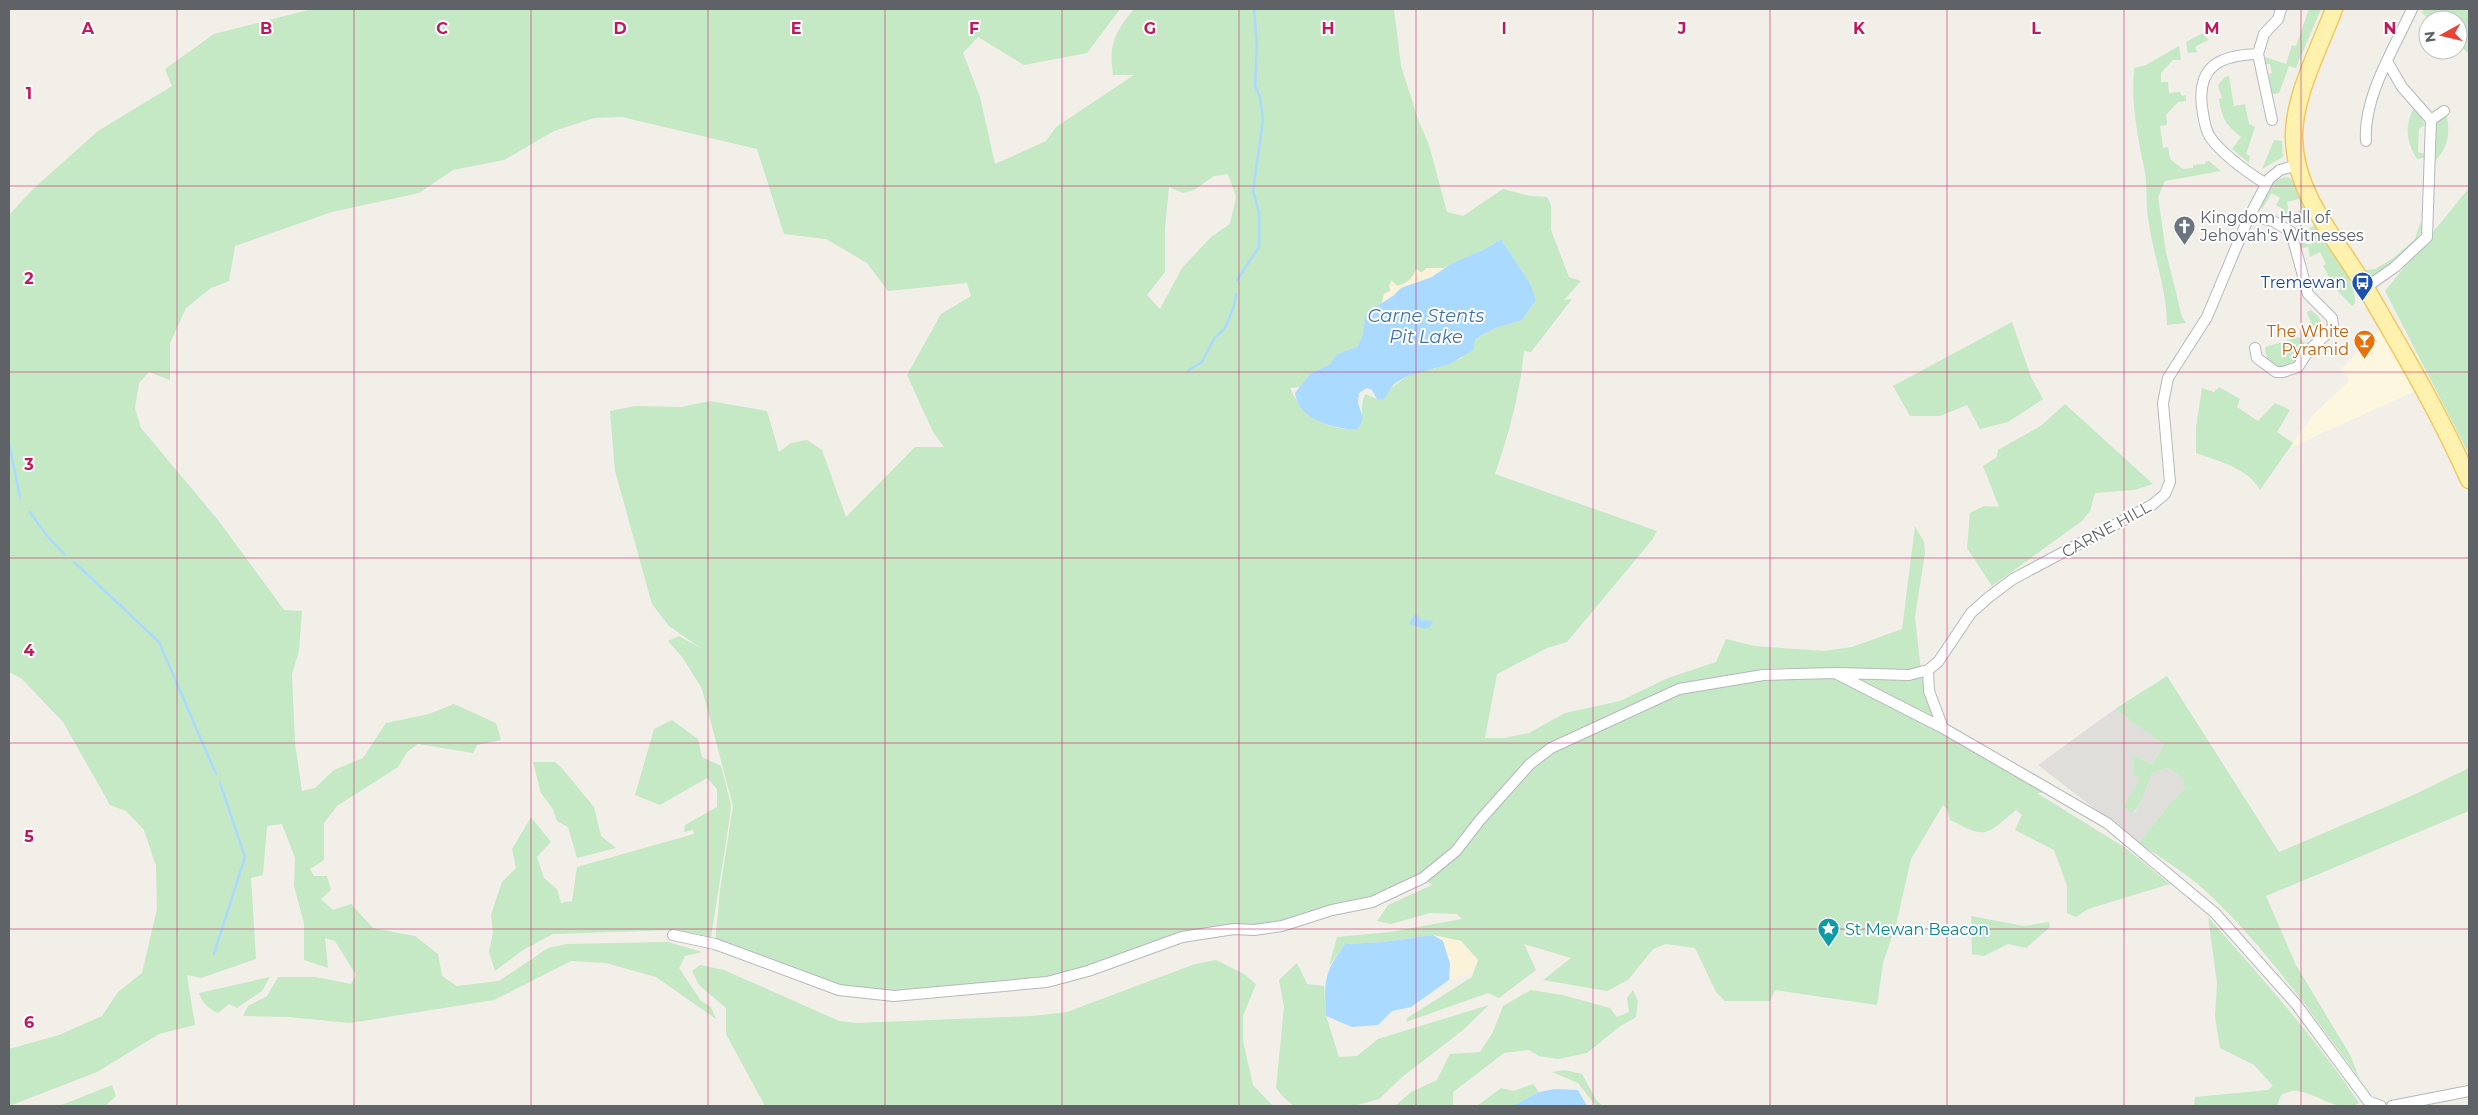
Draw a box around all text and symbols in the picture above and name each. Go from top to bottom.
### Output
north arrow [2418,10,2468,60]
text: A [81,19,95,38]
text: B [260,19,272,38]
text: C [436,19,448,38]
text: D [613,19,627,38]
text: E [791,19,801,38]
text: F [969,19,979,38]
text: G [1144,19,1156,38]
text: H [1322,19,1334,38]
text: I [1501,19,1507,38]
text: J [1677,19,1686,38]
text: K [1853,19,1866,38]
text: L [2031,19,2041,38]
text: M [2204,19,2220,38]
text: N [2384,19,2396,38]
text: N [2420,30,2440,44]
text: 1 [26,84,32,103]
place label: Kingdom Hall of Jehovah's Witnesses [2199,208,2364,245]
church icon: Kingdom Hall of Jehovah's Witnesses [2172,214,2196,245]
text: 2 [24,269,34,288]
bus stop icon: Tremewan [2350,270,2374,301]
place label: Tremewan [2261,273,2346,292]
water label: Carne Stents Pit Lake [1368,305,1485,348]
place label: The White Pyramid [2267,322,2349,359]
bar icon: The White Pyramid [2353,328,2377,359]
text: 3 [23,455,34,474]
street label: CARNE HILL [2058,497,2155,562]
text: 4 [23,641,35,660]
text: 5 [24,827,34,846]
place icon: St Mewan Beacon [1817,917,1841,948]
place label: St Mewan Beacon [1845,920,1989,939]
text: 6 [24,1013,34,1032]

